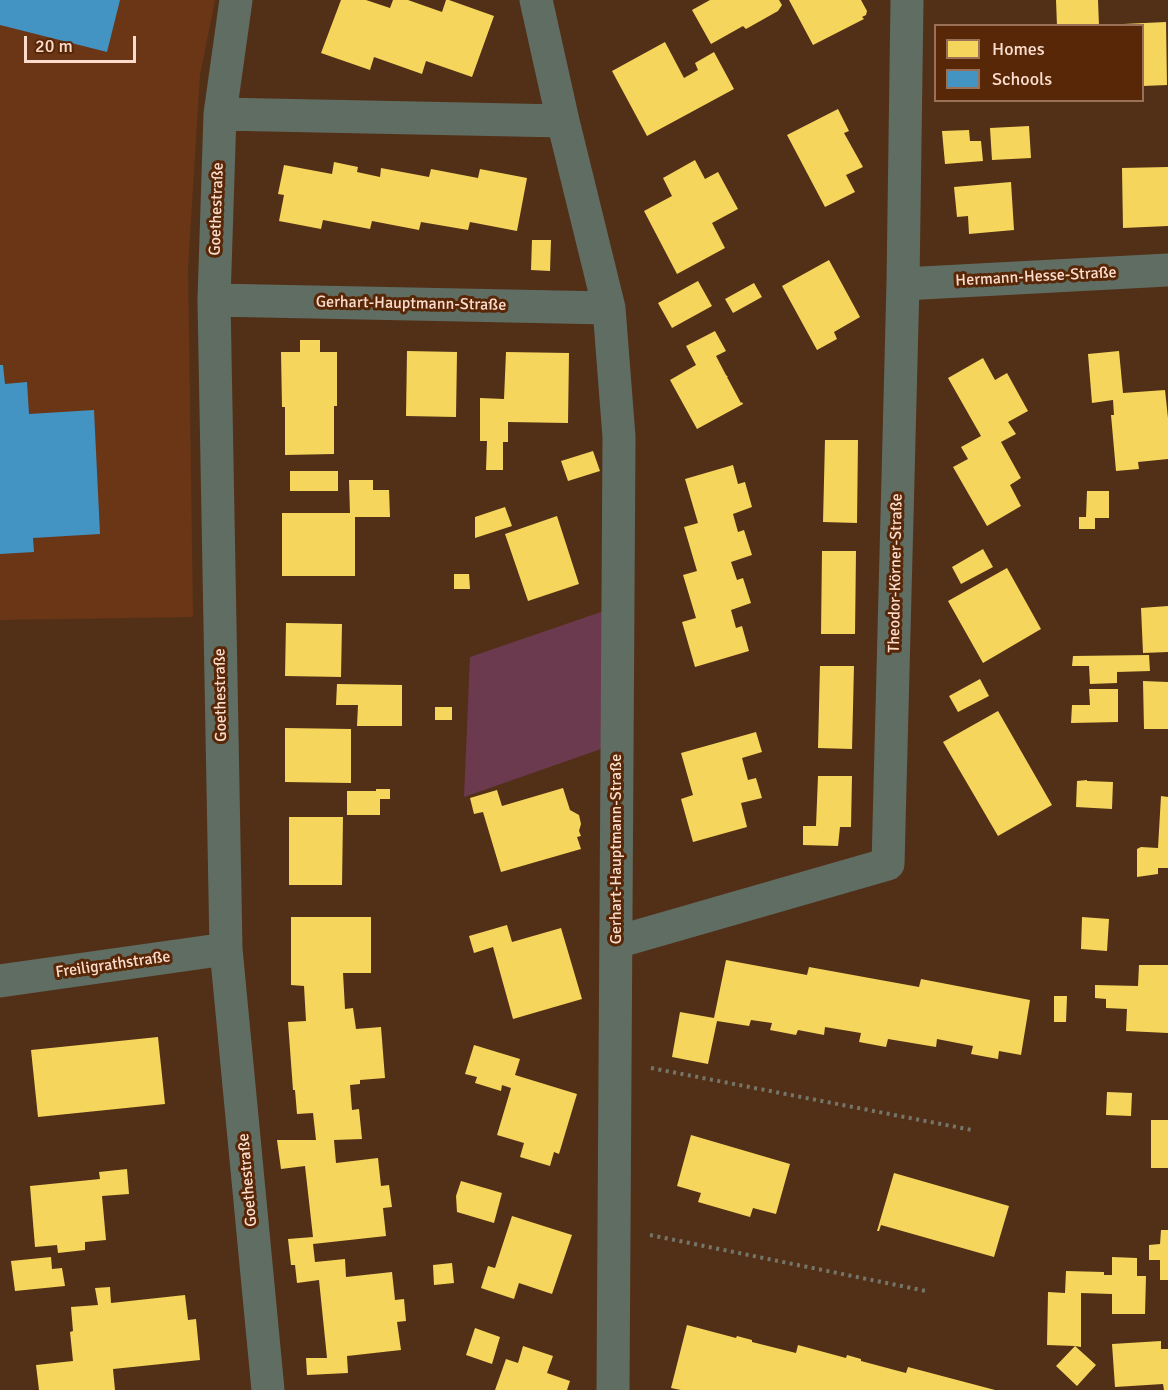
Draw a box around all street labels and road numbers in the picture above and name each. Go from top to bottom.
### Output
street label: Goethestraße [206,162,228,256]
street label: Hermann-Hesse-Straße [955,263,1117,291]
street label: Gerhart-Hauptmann-Straße [316,293,506,315]
street label: Theodor-Körner-Straße [885,493,907,653]
street label: Goethestraße [211,648,231,742]
street label: Gerhart-Hauptmann-Straße [607,754,627,944]
street label: Freiligrathstraße [54,947,172,983]
street label: Goethestraße [234,1133,262,1227]

